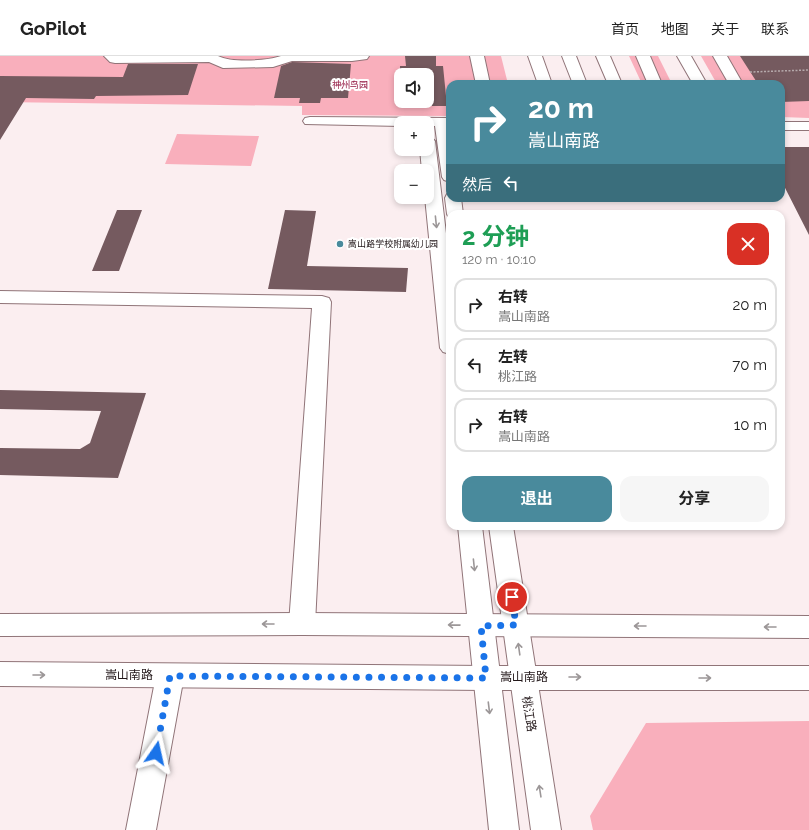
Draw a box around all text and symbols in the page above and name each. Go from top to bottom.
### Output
text: GoPilot [20,17,86,39]
text: 首页 [611,21,639,37]
text: 地图 [661,21,689,37]
text: 关于 [711,21,739,37]
text: 联系 [761,21,789,37]
map controls [394,68,434,204]
button: sound [394,68,434,108]
park label: 神州鸟园 [332,79,368,90]
text: 20 m [528,92,594,125]
icon: right [462,96,514,148]
button: + [394,116,434,156]
text: 嵩山南路 [528,130,600,151]
button: − [394,164,434,204]
icon: left [500,172,522,194]
text: 然后 [462,176,492,194]
one-way arrow [432,215,440,228]
text: 2 分钟 [462,222,529,251]
button: close [727,223,769,265]
place label: 嵩山路学校附属幼儿园 [348,238,438,249]
marker: 嵩山路学校附属幼儿园 [335,239,345,249]
text: 120 m · 10:10 [462,252,536,267]
text: 右转 [498,288,528,306]
icon: right [464,294,486,316]
text: 20 m [732,296,767,314]
text: 嵩山南路 [498,309,550,324]
text: 左转 [498,348,528,366]
icon: left [464,354,486,376]
text: 70 m [732,356,767,374]
text: 桃江路 [498,369,537,384]
text: 右转 [498,408,528,426]
icon: right [464,414,486,436]
text: 10 m [734,416,767,434]
text: 嵩山南路 [498,429,550,444]
button: 退出 [462,476,612,522]
button: 分享 [620,476,769,522]
one-way arrow [470,558,478,571]
pin [495,580,529,614]
icon: arrive [501,586,523,608]
one-way arrow [262,620,275,628]
one-way arrow [448,621,461,629]
one-way arrow [634,622,647,630]
one-way arrow [764,623,777,631]
one-way arrow [515,643,523,656]
street label: 嵩山南路 [105,668,153,682]
street label: 嵩山南路 [500,670,548,684]
one-way arrow [32,671,45,679]
one-way arrow [568,673,581,681]
one-way arrow [698,674,711,682]
street label: 桃江路 [519,695,539,733]
one-way arrow [485,701,493,714]
position arrow [135,732,177,774]
one-way arrow [536,785,544,798]

